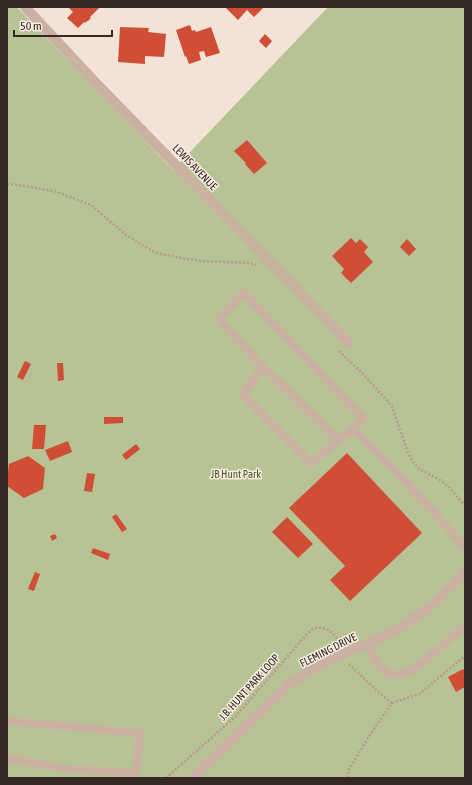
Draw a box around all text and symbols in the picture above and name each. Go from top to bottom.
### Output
scale bar [14,12,112,38]
text: 50 m [20,19,42,33]
street label: LEWIS AVENUE [170,142,220,193]
park label: JB Hunt Park [211,468,261,480]
street label: FLEMING DRIVE [298,630,359,669]
street label: J.B. HUNT PARK LOOP [216,652,282,722]

